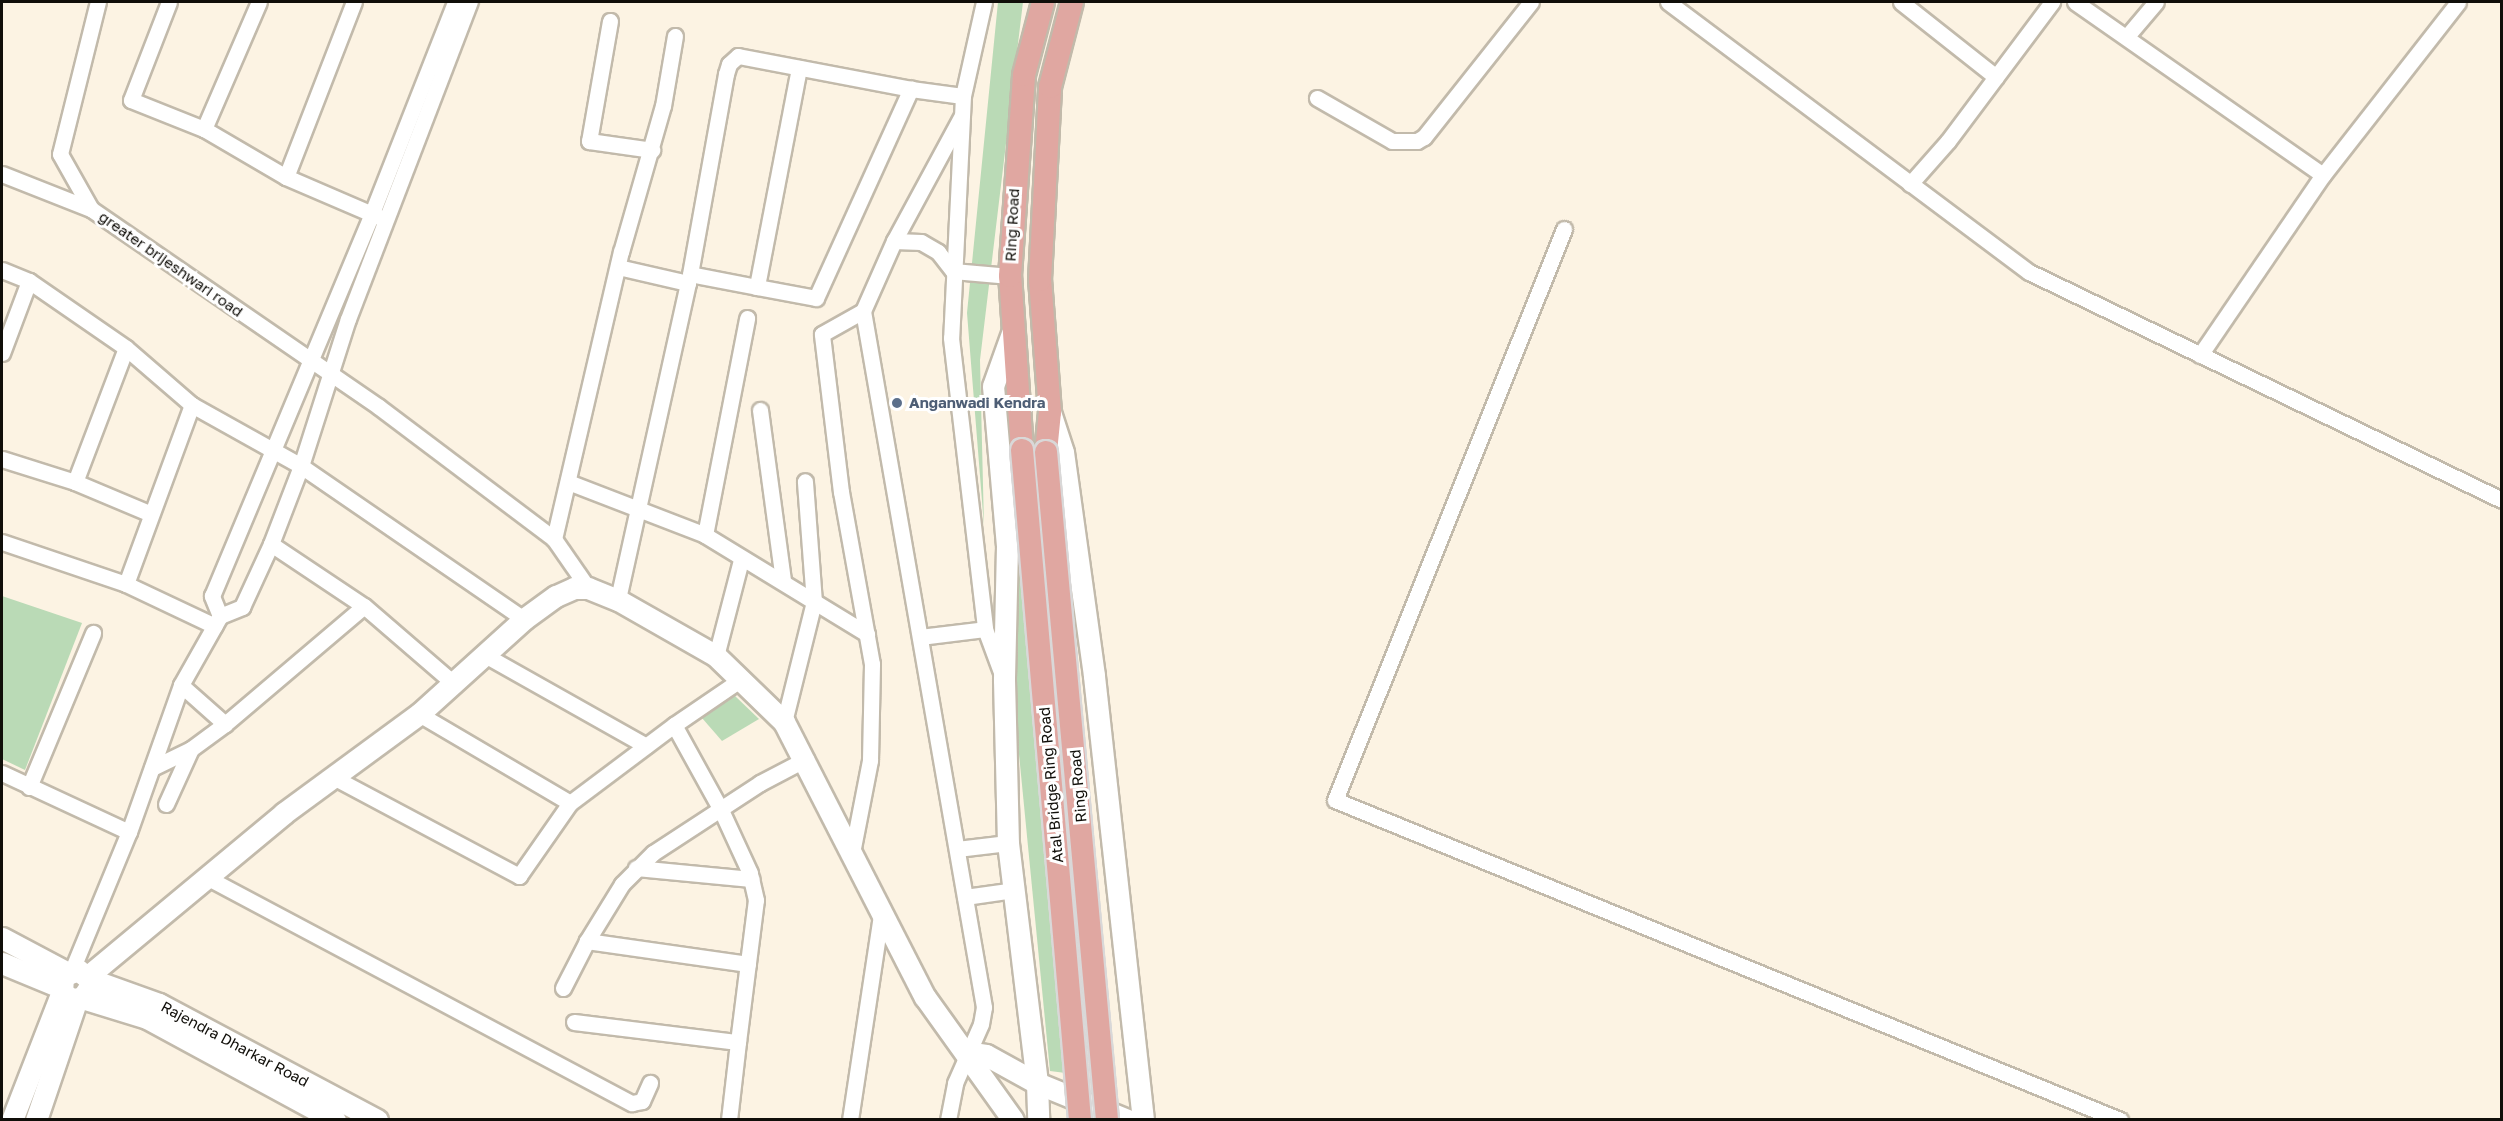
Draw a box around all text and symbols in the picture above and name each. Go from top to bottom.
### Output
street label: Ring Road [1001,188,1023,262]
street label: greater brijeshwari road [96,207,246,321]
place label: Anganwadi Kendra [909,394,1045,412]
marker: Anganwadi Kendra [890,396,904,410]
street label: Atal Bridge Ring Road [1035,706,1067,864]
street label: Ring Road [1066,749,1090,823]
street label: Rajendra Dharkar Road [158,997,312,1091]

